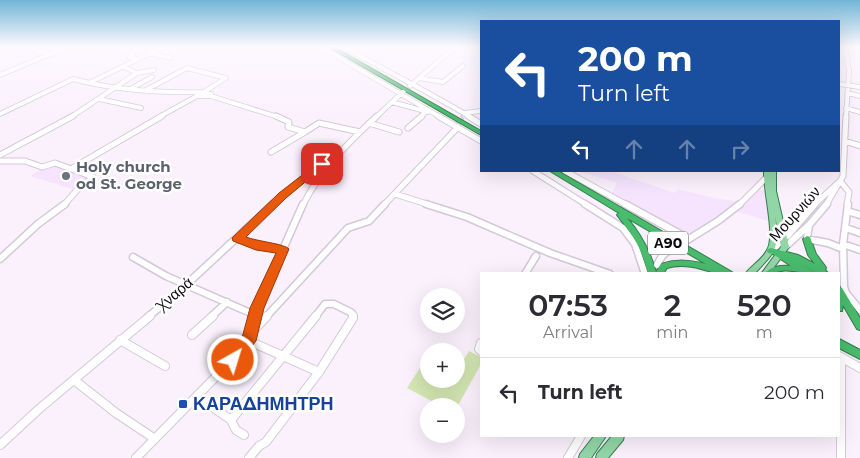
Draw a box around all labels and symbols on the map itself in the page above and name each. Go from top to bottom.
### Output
pin [301,143,343,185]
place label: Holy church od St. George [76,157,182,193]
marker: Holy church od St. George [60,170,72,182]
street label: Μουρνιών [765,182,824,245]
road number: Α90 [648,232,688,254]
street label: Χναρά [151,273,197,316]
position arrow [206,333,258,385]
place label: ΚΑΡΑΔΗΜΗΤΡΗ [193,393,333,415]
marker: ΚΑΡΑΔΗΜΗΤΡΗ [177,398,189,410]

